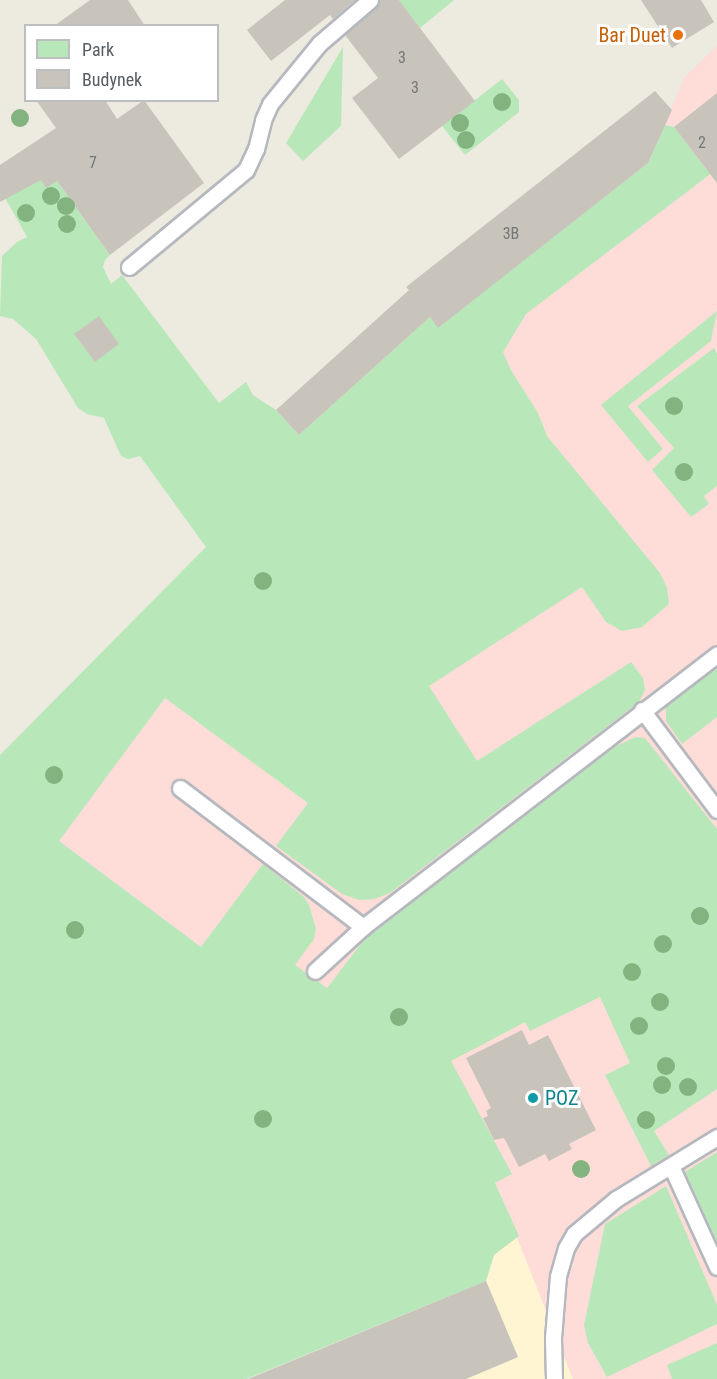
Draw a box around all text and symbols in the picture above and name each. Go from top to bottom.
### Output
place label: Bar Duet [598,23,666,47]
legend [24,24,219,102]
marker: Bar Duet [671,28,685,42]
text: Park [82,39,114,60]
house number: 3 [398,48,406,68]
text: Budynek [82,69,142,90]
house number: 3 [411,78,419,98]
house number: 2 [698,133,706,153]
house number: 7 [89,153,97,173]
house number: 3B [503,224,519,244]
place label: POZ [545,1086,578,1110]
marker: POZ [526,1091,540,1105]

